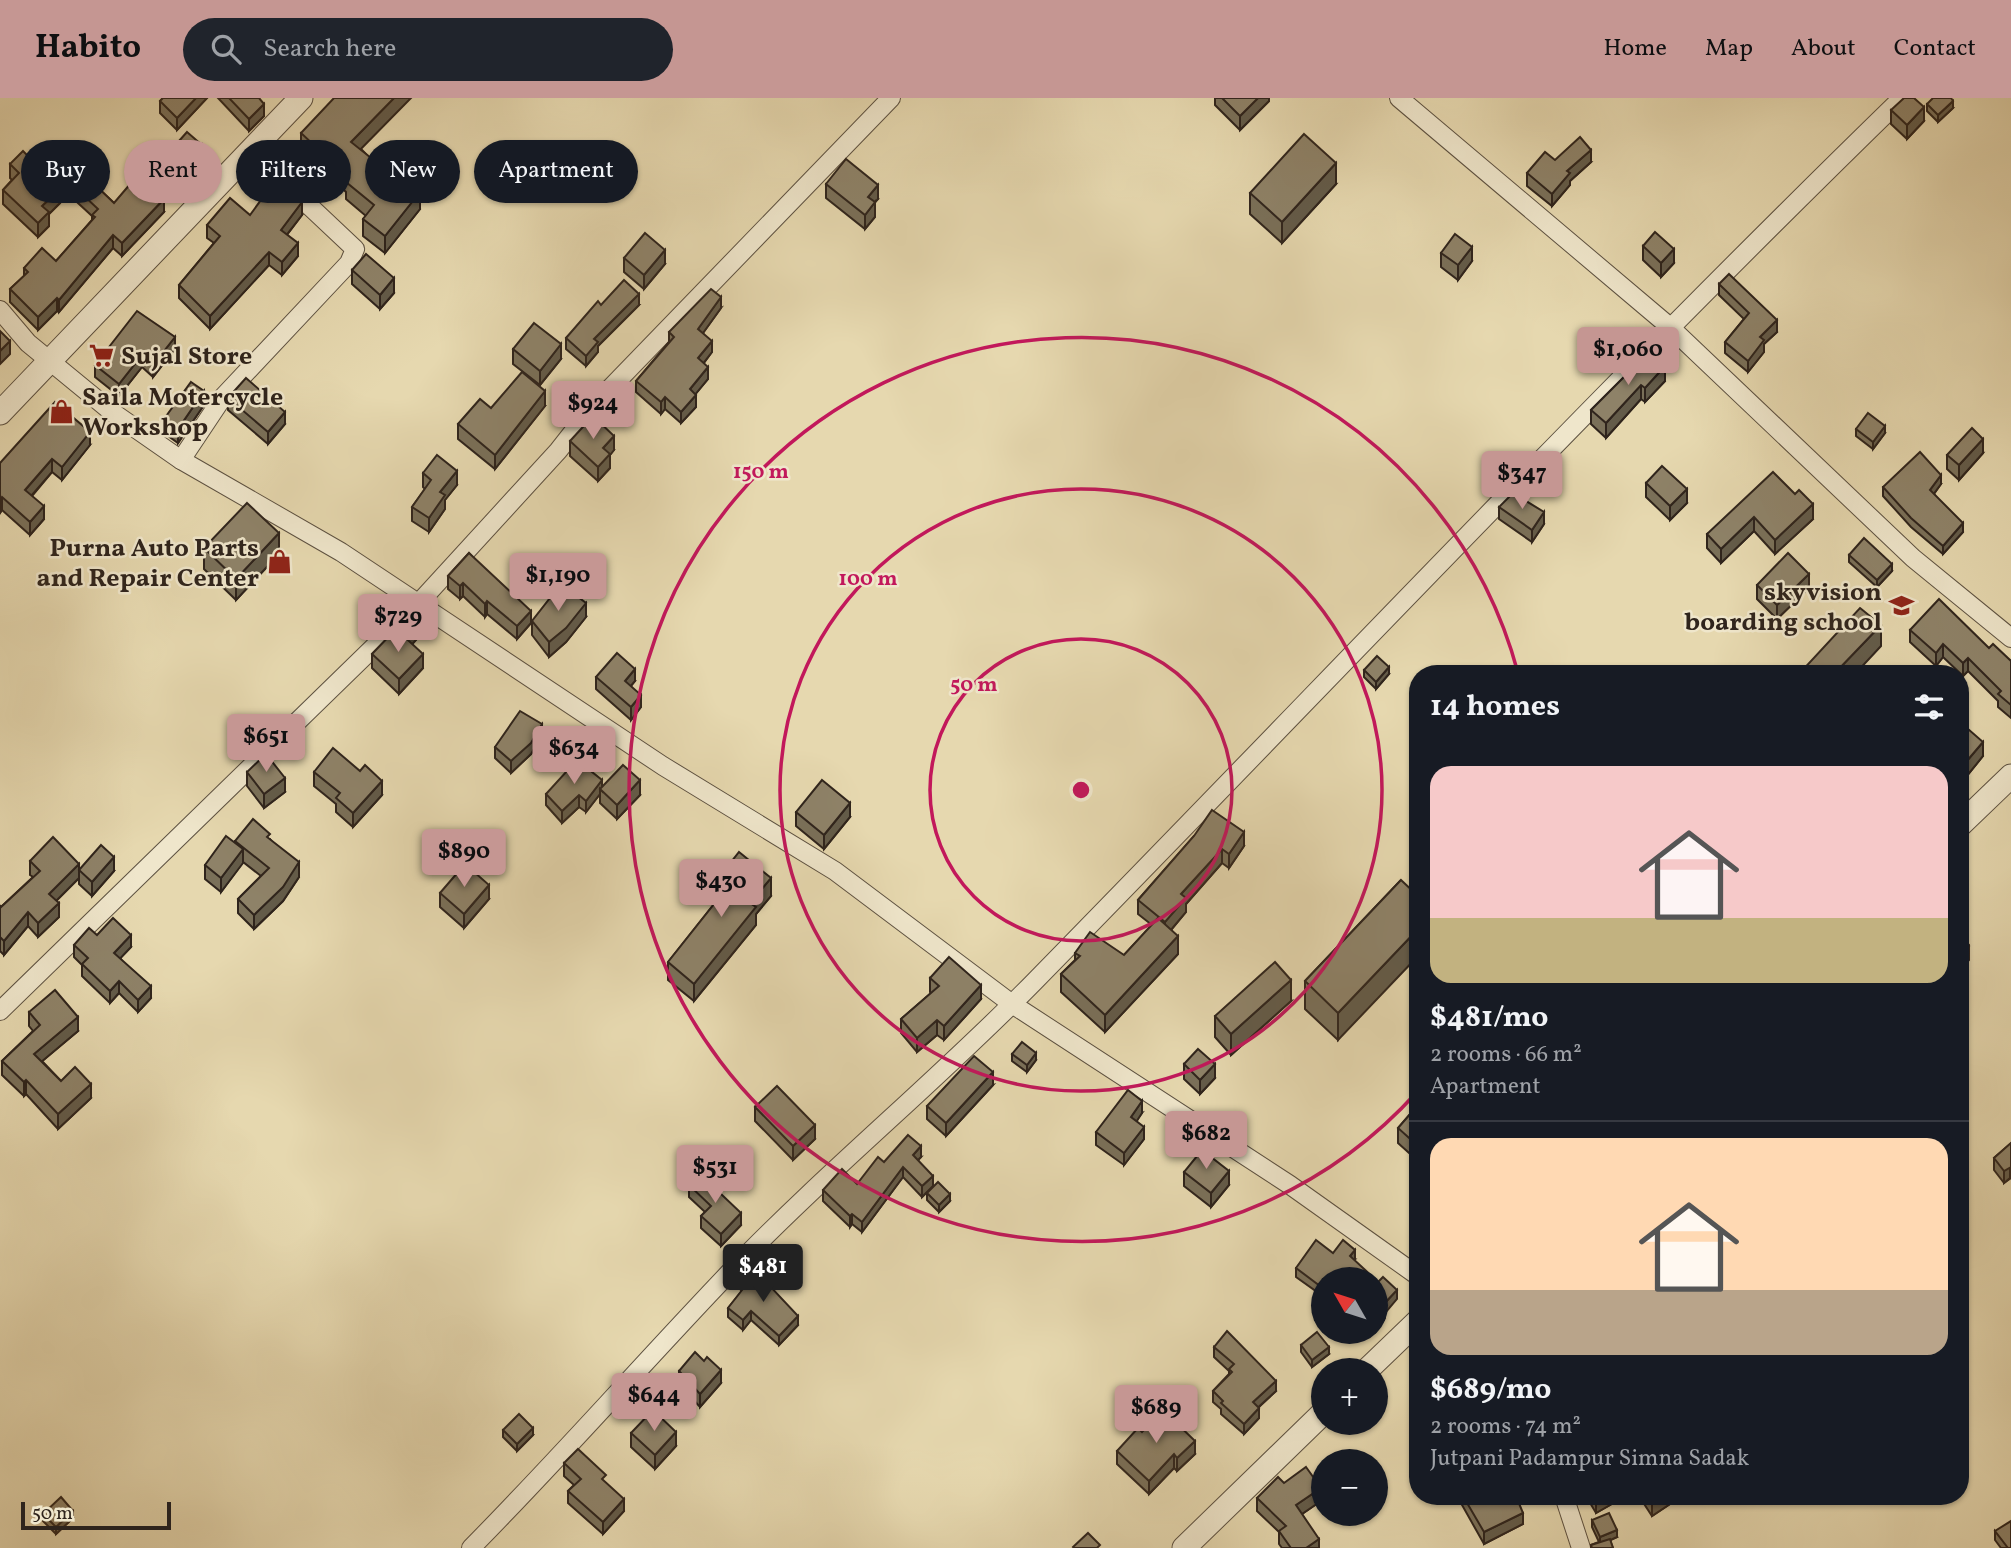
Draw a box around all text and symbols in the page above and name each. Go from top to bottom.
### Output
search box [183,18,673,81]
text: Habito [35,26,141,72]
icon: search [207,30,245,68]
text: Search here [263,31,396,67]
text: Home [1603,32,1667,66]
text: Map [1705,32,1753,66]
text: About [1791,32,1856,66]
text: Contact [1894,32,1976,66]
chip: Buy [21,140,110,203]
chip: Rent [124,140,222,203]
chip: Filters [236,140,351,203]
chip: New [365,140,460,203]
chip: Apartment [474,140,638,203]
pin: $1,060 [1571,328,1685,387]
text: $1,060 [1593,334,1663,366]
place label: Sujal Store [121,339,252,375]
supermarket icon: Sujal Store [87,341,115,369]
place label: Saila Motercycle Workshop [82,380,283,446]
pin: $924 [552,382,634,441]
text: $924 [567,388,619,420]
shop icon: Saila Motercycle Workshop [48,397,76,425]
pin: $347 [1481,452,1563,511]
text: 150 m [733,458,789,487]
text: $347 [1497,458,1547,490]
place label: Purna Auto Parts and Repair Center [36,531,259,597]
shop icon: Purna Auto Parts and Repair Center [265,548,293,576]
pin: $1,190 [501,554,615,613]
text: $1,190 [525,560,591,592]
text: 100 m [838,565,898,594]
place label: skyvision boarding school [1685,575,1882,641]
school or university icon: skyvision boarding school [1888,592,1916,620]
pin: $729 [357,594,439,654]
text: $729 [374,601,422,633]
text: 50 m [950,671,998,700]
text: 14 homes [1430,686,1560,728]
icon: filters [1910,688,1948,726]
pin: $651 [225,714,307,774]
text: $651 [243,721,289,753]
pin: $634 [533,726,615,786]
text: $634 [549,733,600,765]
centre of rings [1069,778,1093,802]
icon: home [1626,812,1752,938]
pin: $890 [423,830,505,889]
text: $890 [438,836,490,868]
pin: $430 [680,860,762,919]
text: $430 [695,866,747,898]
text: $481/mo [1430,997,1548,1039]
text: 2 rooms · 66 m² [1430,1039,1582,1071]
text: Apartment [1430,1071,1541,1103]
pin: $682 [1165,1112,1247,1171]
text: $682 [1181,1118,1231,1150]
pin: $531 [674,1146,756,1205]
text: $531 [693,1152,737,1184]
icon: home [1626,1184,1752,1310]
pin: $481 [722,1244,804,1304]
text: $481 [739,1251,787,1283]
north arrow [1311,1267,1388,1344]
map controls [1311,1267,1388,1526]
button: + [1311,1358,1388,1435]
text: $689/mo [1430,1369,1552,1411]
pin: $644 [613,1374,695,1433]
text: $644 [627,1380,681,1412]
pin: $689 [1115,1386,1197,1445]
text: $689 [1131,1392,1181,1424]
text: 2 rooms · 74 m² [1430,1411,1581,1443]
text: Jutpani Padampur Simna Sadak [1430,1443,1749,1475]
button: − [1311,1449,1388,1526]
scale bar [21,1499,172,1531]
text: 50 m [32,1501,73,1527]

